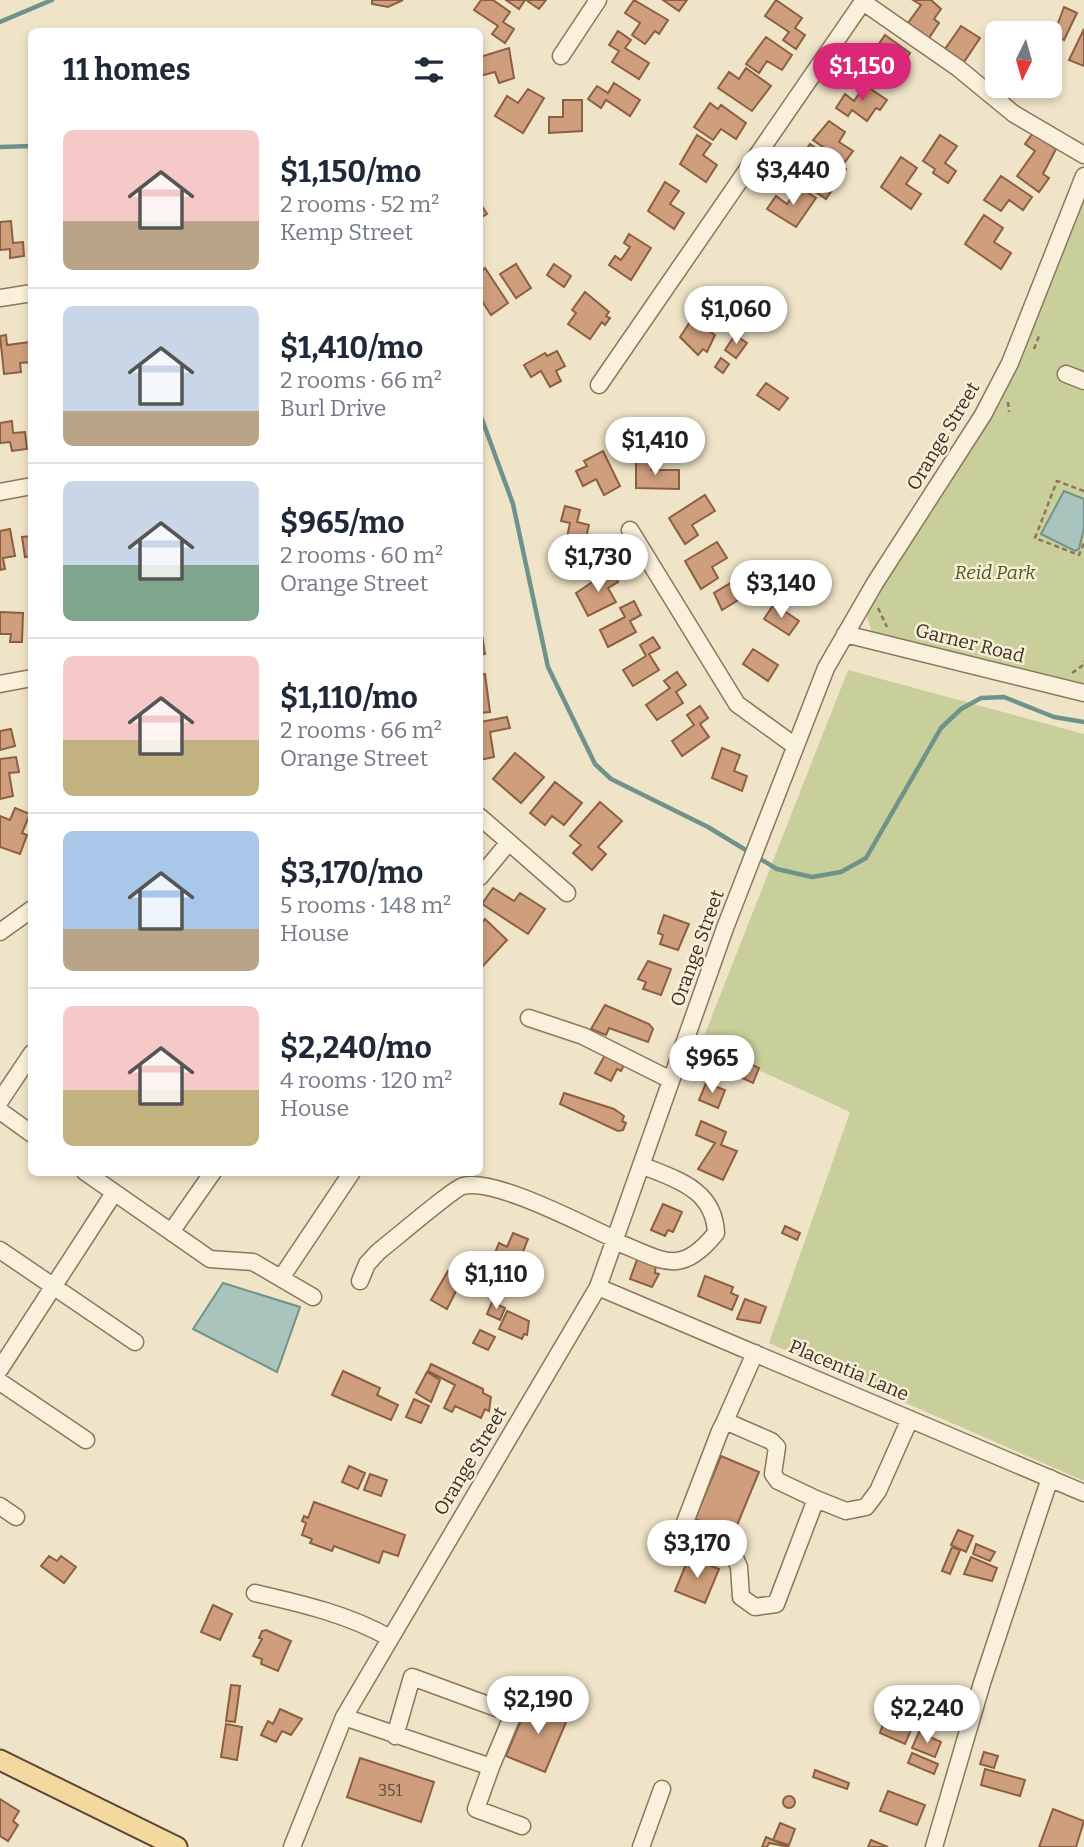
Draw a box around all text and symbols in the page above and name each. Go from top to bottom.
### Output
north arrow [985,21,1062,98]
map controls [985,21,1062,98]
pin: $1,150 [805,43,919,103]
icon: filters [410,51,448,89]
text: 11 homes [63,52,191,88]
text: $1,150 [829,52,895,80]
pin: $3,440 [736,148,850,207]
text: $1,150/mo [280,154,421,190]
text: $3,440 [756,156,830,184]
icon: home [119,158,203,242]
text: 2 rooms · 52 m² [280,190,439,218]
text: Kemp Street [280,218,413,246]
pin: $1,060 [679,286,793,346]
text: $1,060 [700,295,772,323]
text: $1,410/mo [280,330,423,366]
icon: home [119,334,203,418]
text: 2 rooms · 66 m² [280,366,442,394]
street label: Orange Street [902,378,984,494]
text: Burl Drive [280,394,386,422]
pin: $1,410 [598,418,712,477]
text: $1,410 [621,426,689,454]
text: $965/mo [280,505,405,541]
icon: home [119,509,203,593]
pin: $1,730 [541,534,655,594]
text: 2 rooms · 60 m² [280,541,443,569]
text: $1,730 [564,543,632,571]
pin: $3,140 [724,560,838,620]
park label: Reid Park [954,561,1036,584]
text: Orange Street [280,569,428,597]
text: $3,140 [746,569,816,597]
street label: Garner Road [913,618,1027,668]
text: $1,110/mo [280,680,418,716]
icon: home [119,684,203,768]
text: 2 rooms · 66 m² [280,716,442,744]
text: Orange Street [280,744,428,772]
text: $3,170/mo [280,855,423,891]
icon: home [119,859,203,943]
street label: Orange Street [665,887,729,1009]
text: 5 rooms · 148 m² [280,891,451,919]
text: House [280,919,349,947]
text: $2,240/mo [280,1030,432,1066]
icon: home [119,1034,203,1118]
pin: $965 [671,1036,753,1095]
text: $965 [685,1044,739,1072]
text: 4 rooms · 120 m² [280,1066,452,1094]
text: House [280,1094,349,1122]
pin: $1,110 [439,1252,553,1311]
text: $1,110 [464,1260,528,1288]
street label: Placentia Lane [786,1334,912,1406]
street label: Orange Street [429,1403,511,1519]
pin: $3,170 [640,1520,754,1580]
text: $3,170 [663,1529,731,1557]
pin: $2,190 [481,1676,595,1736]
text: $2,190 [503,1685,573,1713]
pin: $2,240 [870,1686,984,1745]
text: $2,240 [890,1694,964,1722]
house number: 351 [378,1781,402,1800]

